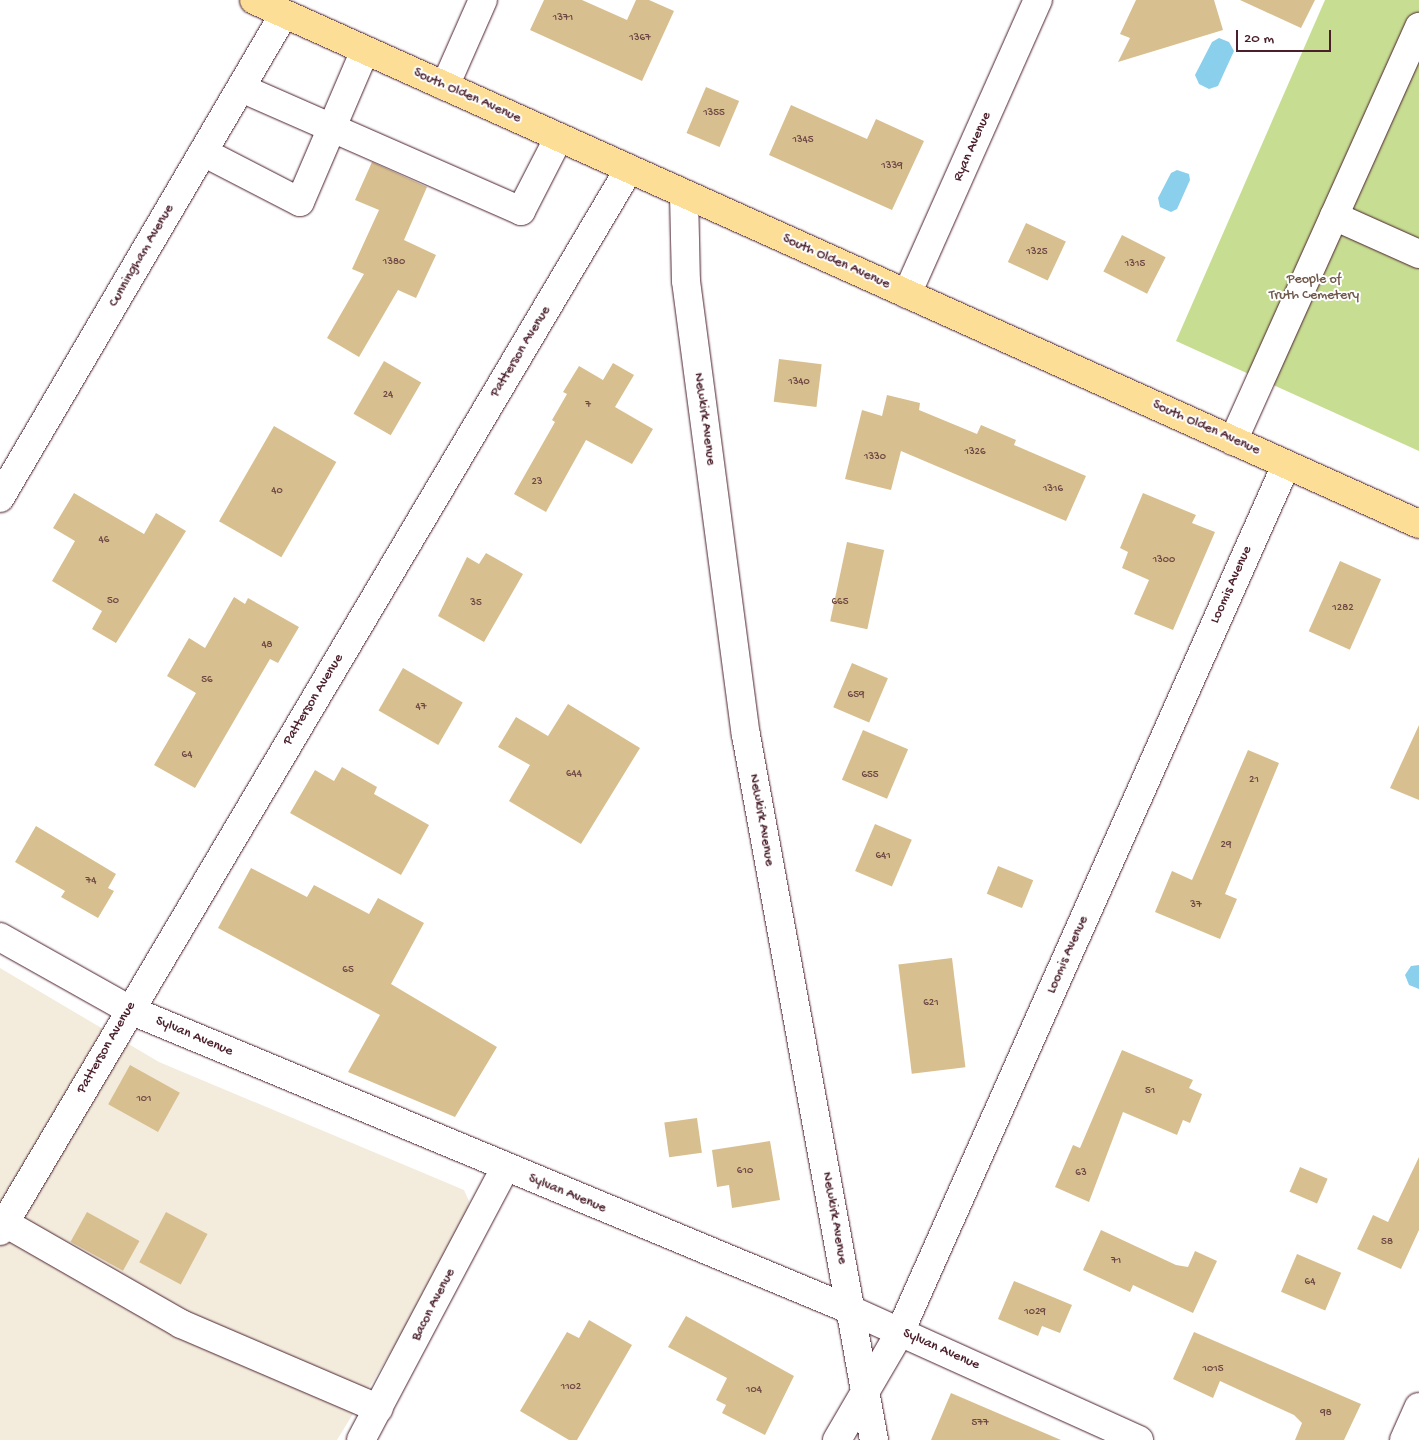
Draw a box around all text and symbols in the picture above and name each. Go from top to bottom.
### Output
house number: 1371 [553,11,573,25]
scale bar [1239,20,1334,52]
text: 20 m [1244,30,1274,48]
house number: 1367 [629,31,651,45]
street label: South Olden Avenue [411,65,523,127]
house number: 1355 [703,106,725,120]
street label: Ryan Avenue [950,110,996,184]
house number: 1345 [792,133,814,147]
house number: 1339 [881,159,903,173]
street label: Cunningham Avenue [106,202,178,310]
street label: South Olden Avenue [780,231,892,293]
house number: 1325 [1026,245,1048,259]
house number: 1380 [383,255,405,269]
house number: 1315 [1125,257,1145,271]
park label: People of Truth Cemetery [1269,272,1359,304]
street label: Patterson Avenue [487,303,555,401]
street label: Newkirk Avenue [689,372,719,466]
house number: 1340 [788,375,810,389]
house number: 24 [383,388,393,402]
street label: South Olden Avenue [1150,397,1262,459]
house number: 7 [585,398,591,412]
house number: 1326 [964,445,986,459]
house number: 1330 [864,450,886,464]
house number: 23 [531,475,543,489]
house number: 1316 [1043,482,1063,496]
house number: 40 [271,484,283,498]
house number: 46 [99,533,109,547]
street label: Loomis Avenue [1207,544,1257,626]
house number: 1300 [1153,553,1175,567]
house number: 50 [107,594,119,608]
house number: 665 [832,595,848,609]
house number: 35 [470,596,482,610]
house number: 1282 [1332,601,1354,615]
house number: 48 [261,638,273,652]
street label: Patterson Avenue [280,651,348,749]
house number: 56 [201,673,213,687]
house number: 659 [848,688,864,702]
house number: 47 [416,700,426,714]
house number: 64 [182,748,192,762]
house number: 644 [566,767,582,781]
house number: 655 [861,768,879,782]
street label: Newkirk Avenue [745,773,777,867]
house number: 21 [1249,773,1259,787]
house number: 29 [1221,838,1231,852]
house number: 641 [875,849,891,863]
house number: 74 [86,874,96,888]
house number: 37 [1190,898,1202,912]
street label: Loomis Avenue [1043,914,1093,996]
house number: 65 [342,963,354,977]
house number: 621 [923,996,939,1010]
street label: Patterson Avenue [74,999,140,1097]
street label: Sylvan Avenue [153,1013,235,1061]
house number: 51 [1145,1084,1155,1098]
house number: 101 [136,1092,152,1106]
house number: 610 [737,1164,753,1178]
house number: 63 [1075,1166,1087,1180]
street label: Sylvan Avenue [526,1171,608,1217]
street label: Newkirk Avenue [818,1171,850,1265]
house number: 58 [1381,1235,1393,1249]
house number: 71 [1111,1254,1121,1268]
street label: Bacon Avenue [409,1266,459,1344]
house number: 64 [1305,1275,1315,1289]
house number: 1029 [1024,1305,1046,1319]
street label: Sylvan Avenue [900,1326,982,1374]
house number: 1015 [1203,1362,1223,1376]
house number: 1102 [561,1380,581,1394]
house number: 104 [746,1383,762,1397]
house number: 98 [1320,1406,1332,1420]
house number: 577 [971,1416,989,1430]

